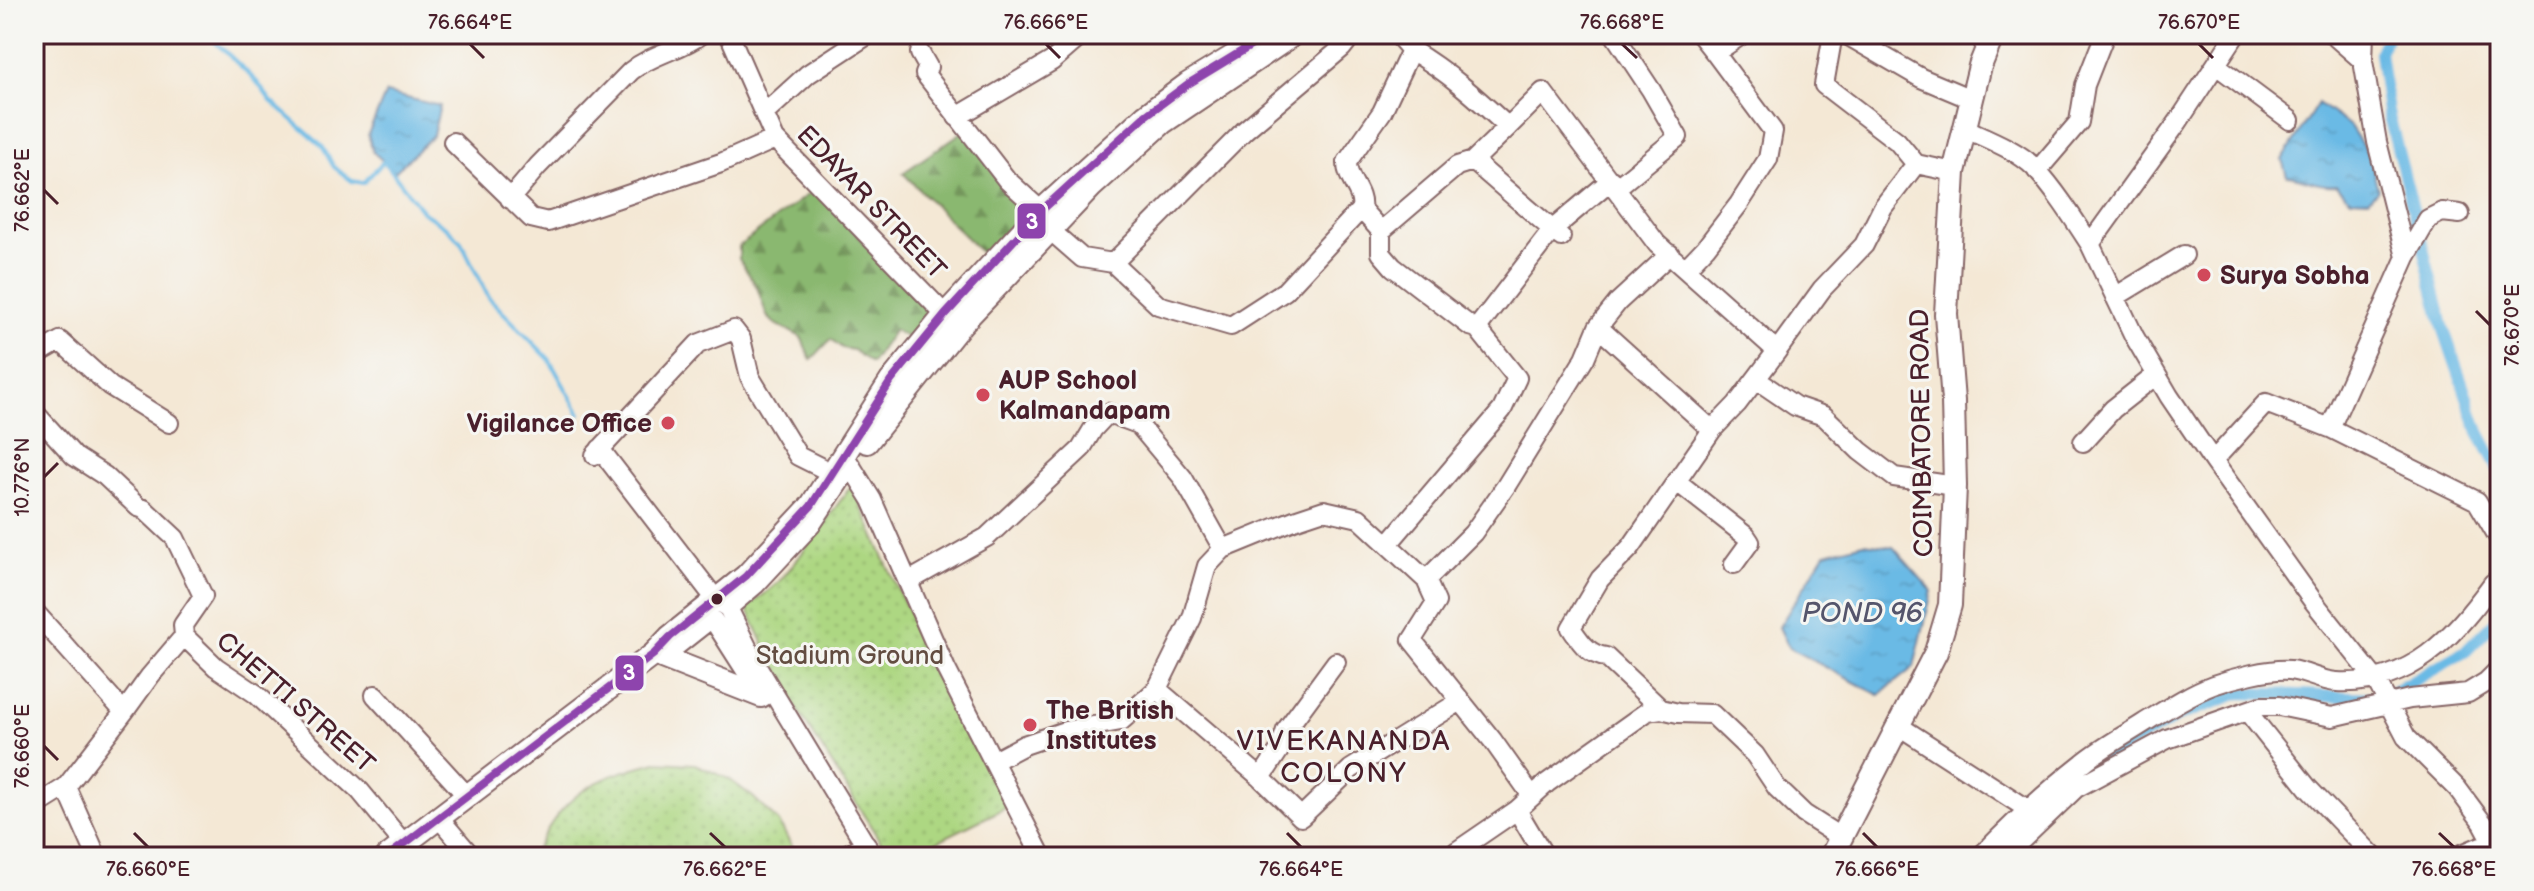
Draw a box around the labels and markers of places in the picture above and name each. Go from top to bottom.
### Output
place label: Surya Sobha [2220,261,2370,292]
marker: Surya Sobha [2195,266,2213,284]
place label: AUP School Kalmandapam [998,366,1171,427]
marker: AUP School Kalmandapam [974,386,992,404]
place label: Vigilance Office [466,409,652,440]
marker: Vigilance Office [659,414,677,432]
unlabelled marker [709,591,725,607]
place label: The British Institutes [1046,696,1174,757]
marker: The British Institutes [1021,716,1039,734]

